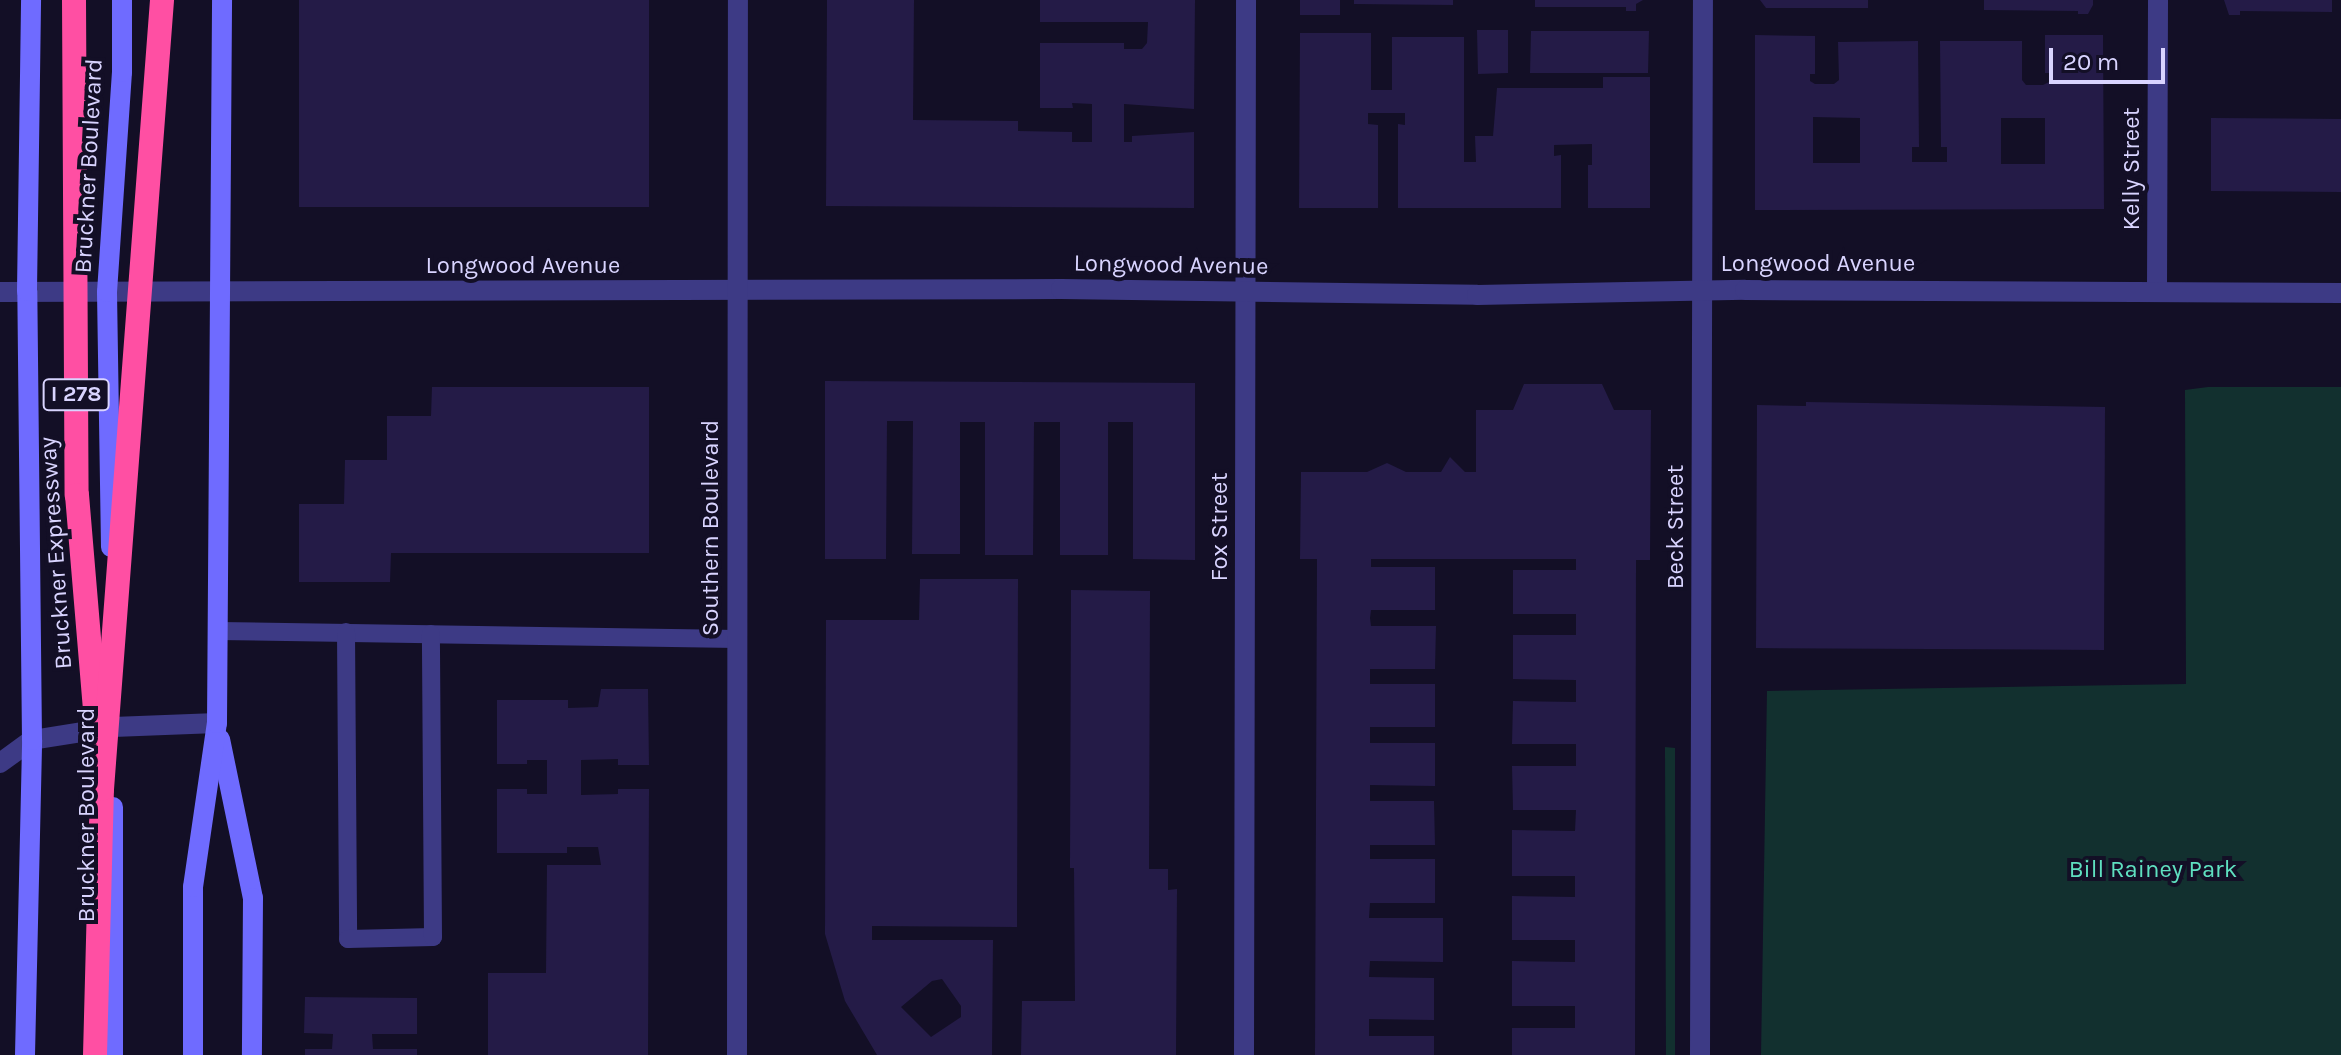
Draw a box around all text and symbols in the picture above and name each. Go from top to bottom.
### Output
scale bar [2053,32,2169,82]
text: 20 m [2063,48,2119,76]
street label: Bruckner Boulevard [69,58,109,274]
street label: Kelly Street [2118,107,2146,231]
street label: Longwood Avenue [1073,249,1269,281]
street label: Longwood Avenue [1721,250,1915,278]
street label: Longwood Avenue [426,252,620,280]
road number: I 278 [42,377,110,413]
street label: Southern Boulevard [697,420,725,636]
street label: Bruckner Expressway [34,436,78,670]
street label: Beck Street [1662,465,1690,589]
street label: Fox Street [1206,473,1234,581]
street label: Bruckner Boulevard [73,708,101,922]
park label: Bill Rainey Park [2069,856,2237,884]

